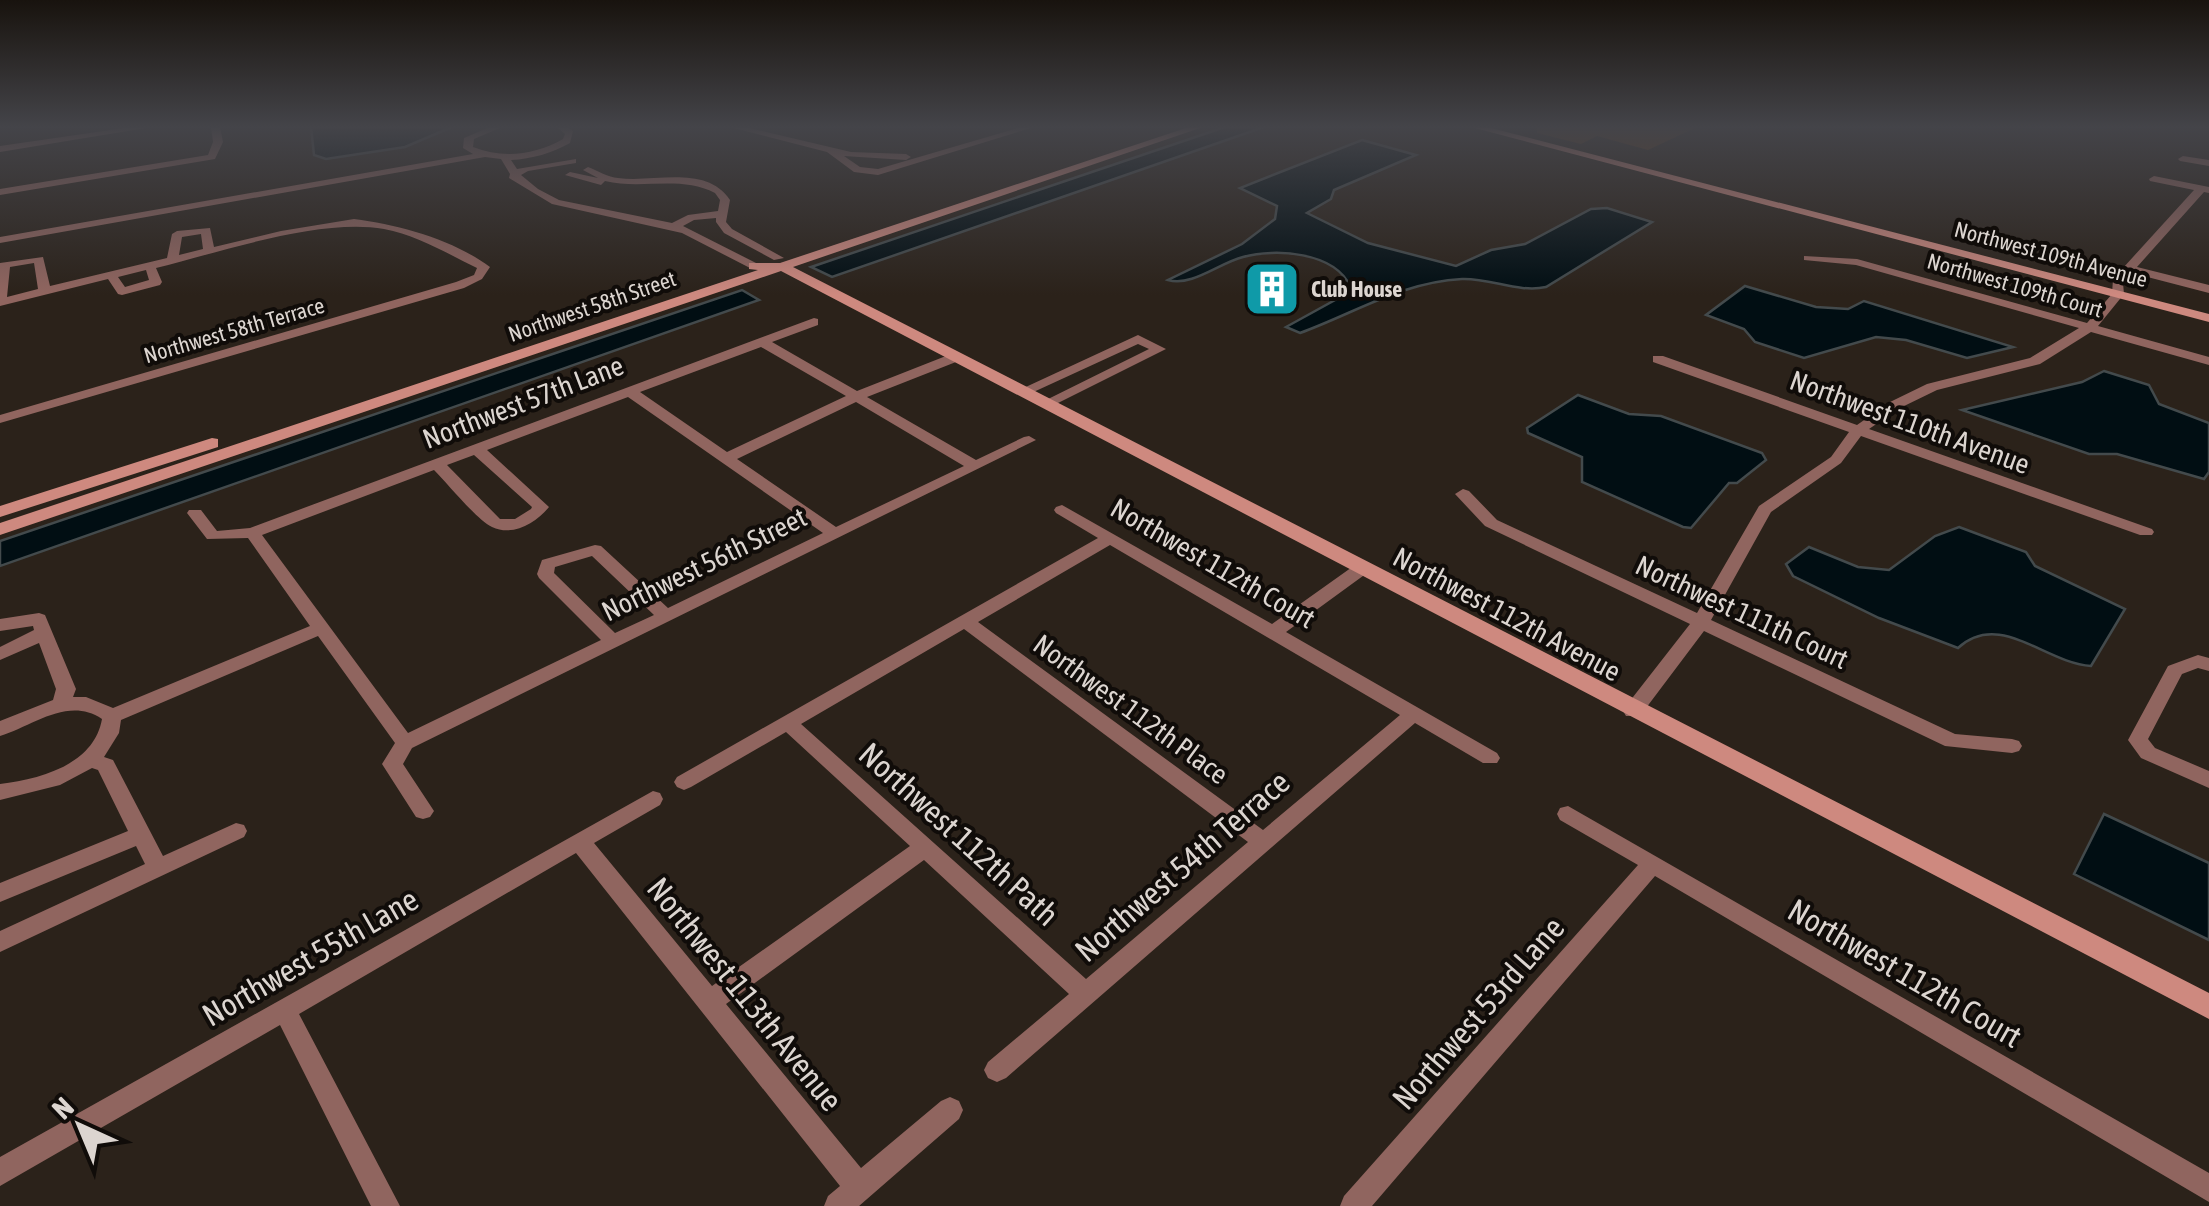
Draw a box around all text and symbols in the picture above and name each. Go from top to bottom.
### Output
street label: Northwest 109th Avenue [1952,216,2150,292]
street label: Northwest 109th Court [1924,248,2106,322]
building icon: Club House [1242,259,1302,319]
street label: Northwest 58th Street [505,265,679,347]
place label: Club House [1311,276,1402,302]
street label: Northwest 58th Terrace [141,292,327,368]
street label: Northwest 57th Lane [418,349,628,455]
street label: Northwest 110th Avenue [1786,364,2034,480]
street label: Northwest 112th Court [1105,492,1321,634]
street label: Northwest 56th Street [597,501,811,627]
street label: Northwest 112th Avenue [1388,541,1626,687]
street label: Northwest 111th Court [1631,549,1853,675]
street label: Northwest 112th Place [1028,628,1234,790]
street label: Northwest 112th Path [852,735,1066,933]
street label: Northwest 54th Terrace [1067,763,1297,969]
street label: Northwest 113th Avenue [640,870,850,1118]
street label: Northwest 55th Lane [196,880,424,1034]
street label: Northwest 112th Court [1782,891,2028,1055]
street label: Northwest 53rd Lane [1385,909,1571,1117]
north arrow [30,1076,130,1176]
text: N [46,1091,80,1125]

